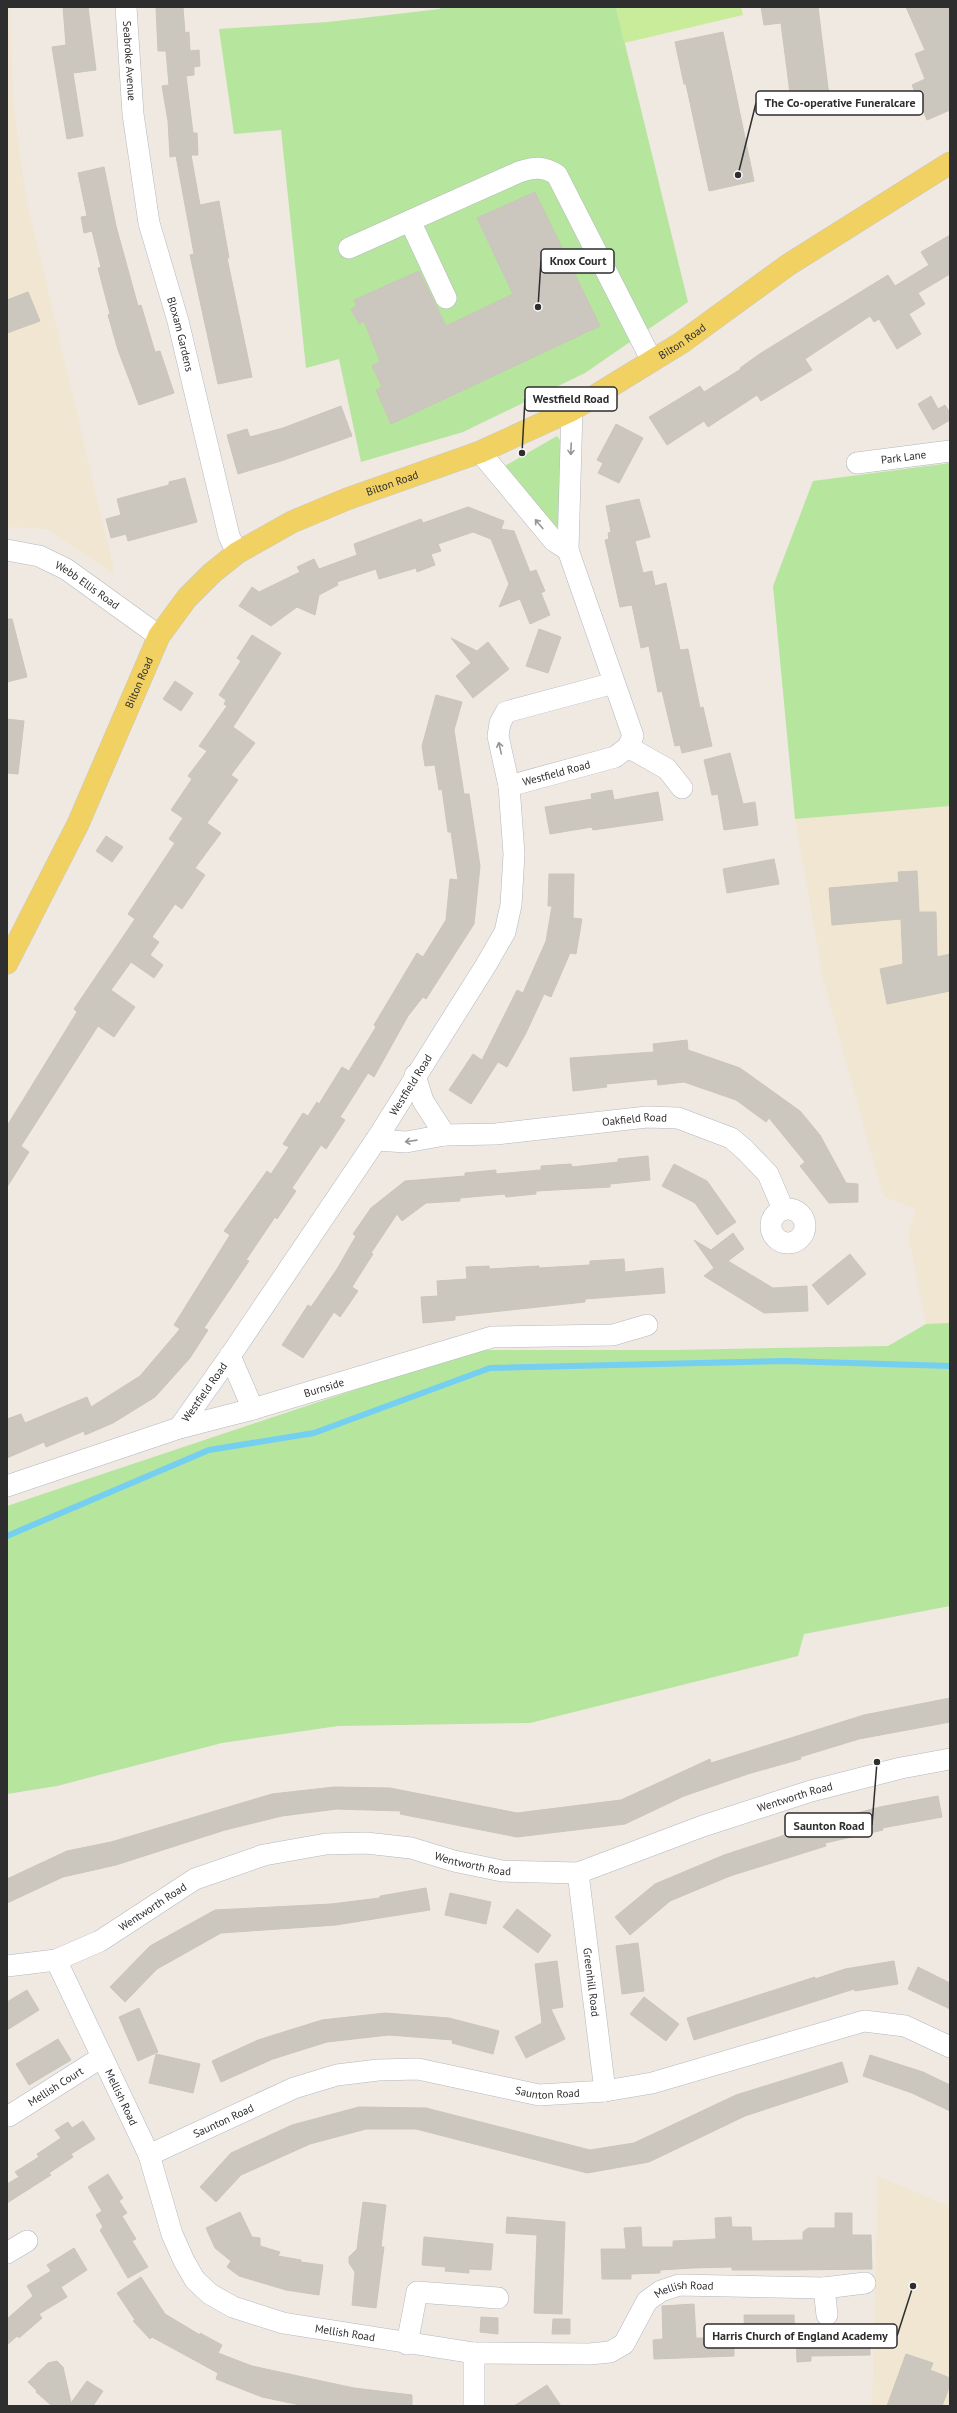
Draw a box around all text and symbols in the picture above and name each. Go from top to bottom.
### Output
street label: Seabroke Avenue [120,20,139,102]
callout: The Co-operative Funeralcare [756,91,923,115]
text: The Co-operative Funeralcare [764,95,916,110]
callout: Knox Court [541,249,614,273]
text: Knox Court [550,253,607,268]
street label: Bloxam Gardens [164,295,197,373]
street label: Bilton Road [656,320,709,362]
callout: Westfield Road [525,387,617,411]
text: Westfield Road [533,391,609,406]
one-way arrow [567,442,575,455]
street label: Park Lane [880,447,927,467]
street label: Bilton Road [364,467,420,499]
one-way arrow [535,518,544,529]
street label: Webb Ellis Road [53,558,122,612]
street label: Bilton Road [122,655,156,710]
one-way arrow [496,742,504,755]
street label: Westfield Road [521,757,592,789]
street label: Westfield Road [386,1052,435,1118]
street label: Oakfield Road [601,1110,667,1129]
one-way arrow [405,1137,418,1145]
street label: Westfield Road [179,1360,230,1425]
street label: Burnside [302,1375,346,1400]
street label: Wentworth Road [755,1779,834,1815]
callout: Saunton Road [785,1813,872,1837]
text: Saunton Road [794,1818,864,1833]
street label: Wentworth Road [433,1849,511,1878]
street label: Wentworth Road [116,1880,189,1934]
street label: Greenhill Road [580,1947,603,2017]
street label: Mellish Court [25,2064,86,2109]
street label: Mellish Road [102,2067,141,2128]
street label: Saunton Road [514,2083,580,2102]
street label: Saunton Road [191,2101,256,2141]
street label: Mellish Road [651,2278,714,2301]
street label: Mellish Road [314,2321,376,2344]
callout: Harris Church of England Academy [704,2324,897,2348]
text: Harris Church of England Academy [712,2328,888,2343]

